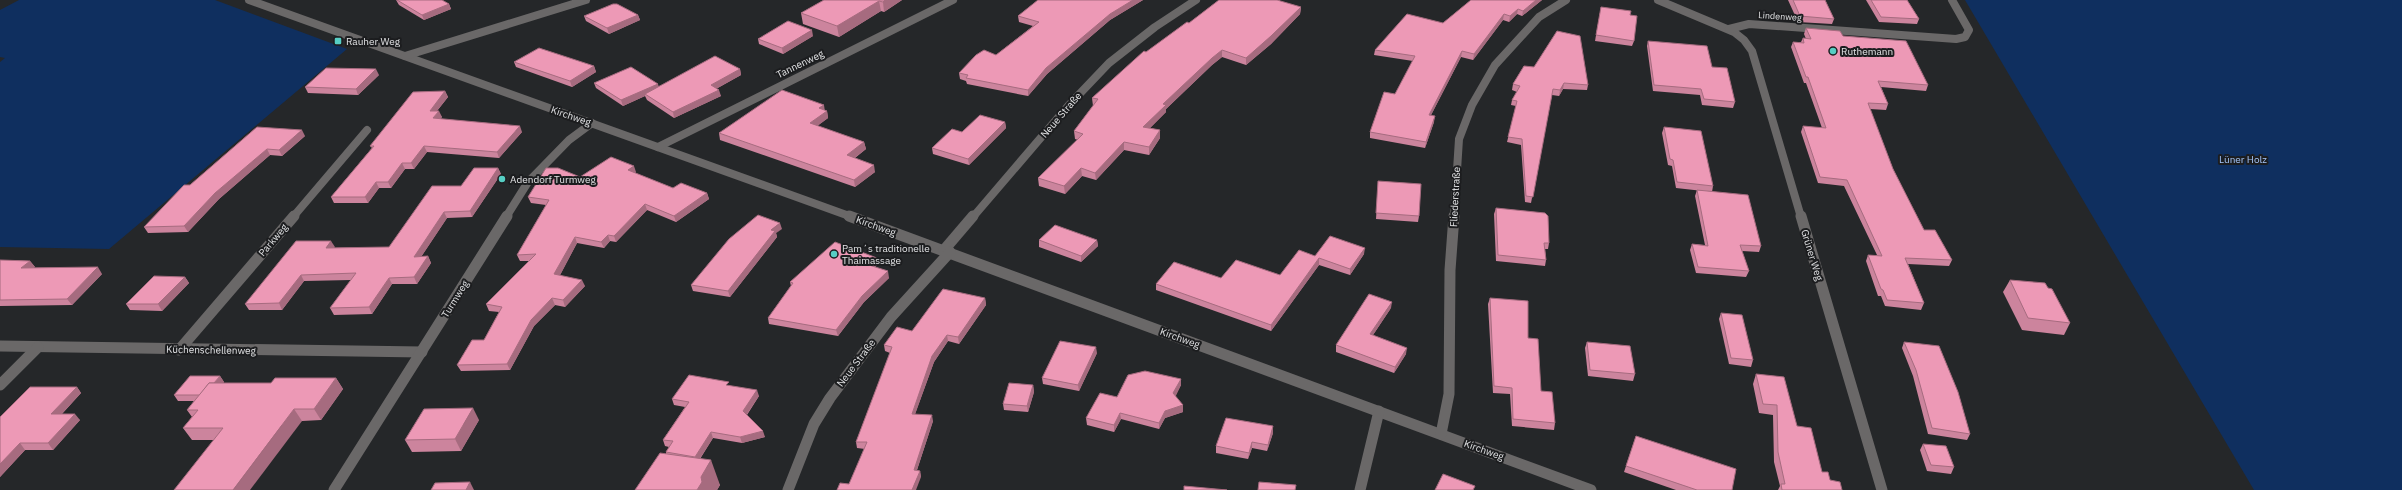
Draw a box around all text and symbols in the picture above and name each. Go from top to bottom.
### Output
street label: Lindenweg [1758,9,1802,23]
place label: Rauher Weg [346,35,401,48]
marker: Rauher Weg [333,36,343,46]
place label: Ruthemann [1841,45,1893,58]
marker: Ruthemann [1828,46,1838,56]
street label: Tannenweg [774,47,827,81]
street label: Neue Straße [1038,89,1085,141]
street label: Kirchweg [549,103,593,129]
park label: Lüner Holz [2219,153,2267,166]
street label: Fliederstraße [1447,166,1463,228]
place label: Adendorf Turmweg [510,173,596,186]
marker: Adendorf Turmweg [497,174,507,184]
street label: Kirchweg [854,213,898,239]
street label: Parkweg [256,220,291,259]
street label: Grüner Weg [1798,228,1826,283]
place label: Pam´s traditionelle Thaimassage [842,242,930,267]
marker: Pam´s traditionelle Thaimassage [829,249,839,259]
street label: Turmweg [438,277,472,320]
street label: Kirchweg [1158,325,1202,351]
street label: Neue Straße [834,336,878,389]
street label: Küchenschellenweg [166,343,257,357]
street label: Kirchweg [1462,437,1506,463]

